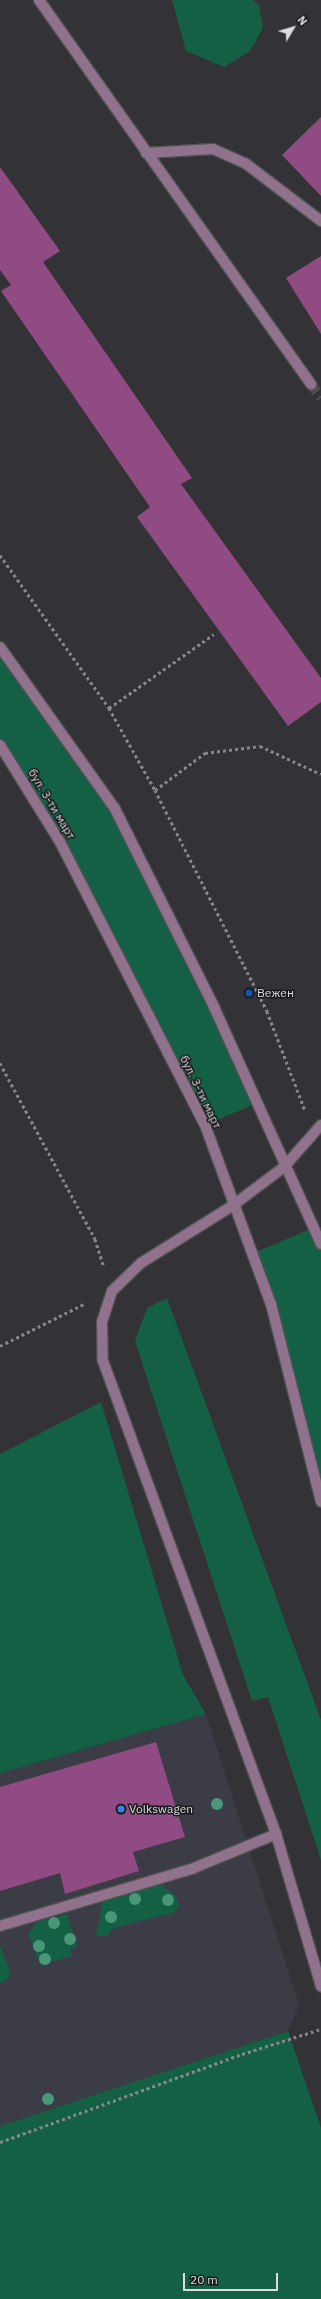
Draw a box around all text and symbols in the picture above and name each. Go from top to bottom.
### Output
north arrow [273,8,313,48]
text: N [294,13,310,28]
street label: бул. 3-ти март [25,766,79,842]
place label: Вежен [257,986,294,1000]
marker: Вежен [244,988,254,998]
street label: бул. 3-ти март [177,1053,225,1131]
place label: Volkswagen [129,1802,193,1816]
marker: Volkswagen [116,1804,126,1814]
scale bar [185,2265,280,2291]
text: 20 m [190,2272,218,2287]

